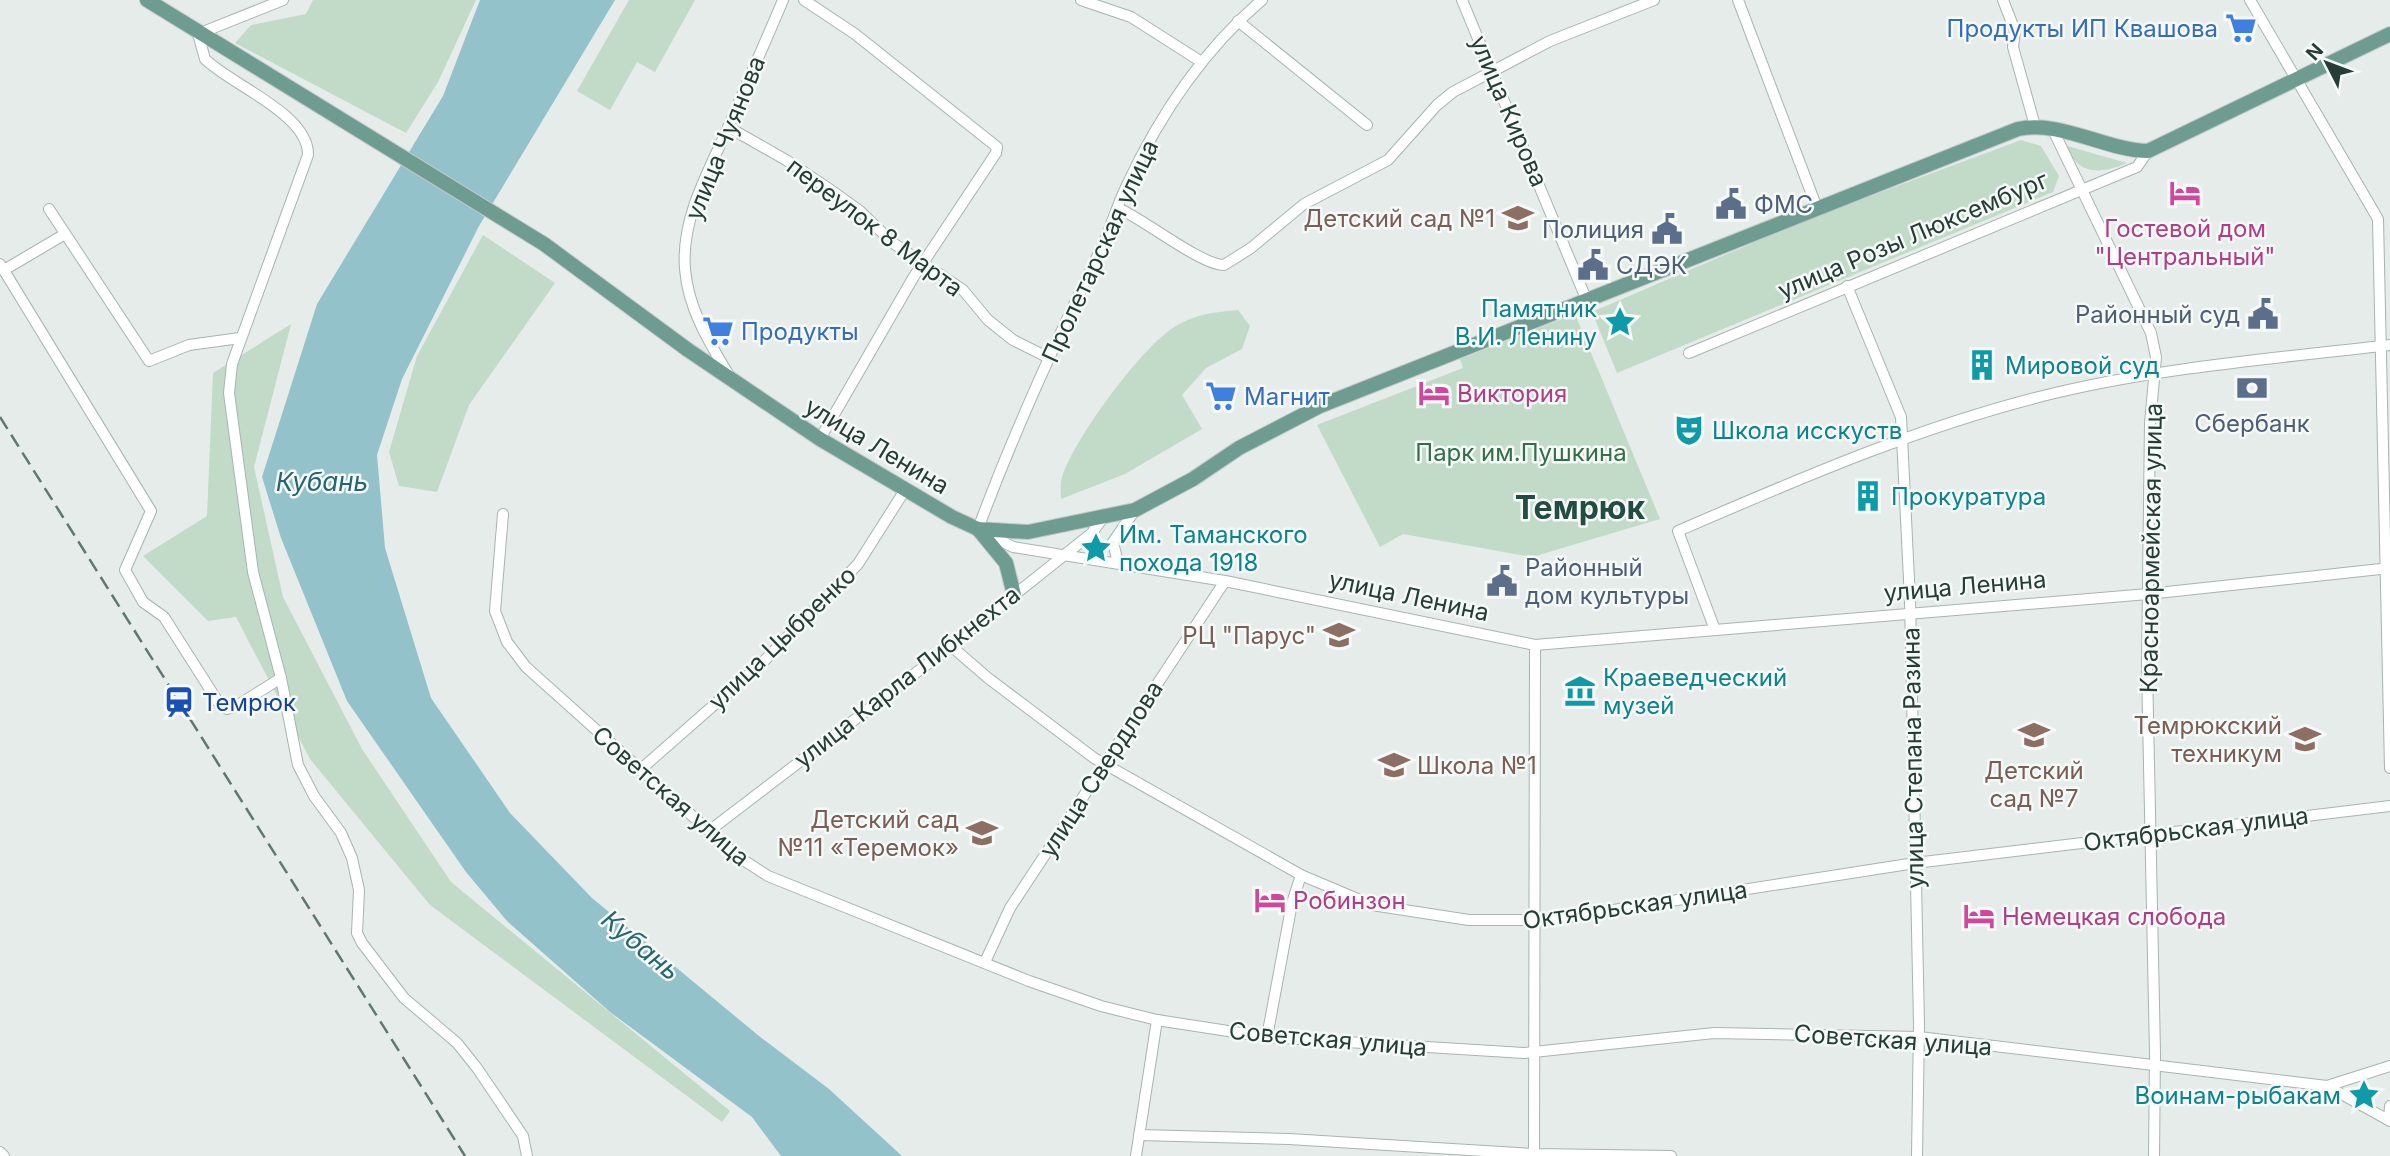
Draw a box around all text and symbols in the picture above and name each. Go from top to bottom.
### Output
supermarket icon: Продукты ИП Квашова [2224,11,2258,45]
place label: Продукты ИП Квашова [1947,14,2218,43]
north arrow [2292,28,2362,98]
street label: улица Кирова [1464,31,1554,191]
text: N [2301,39,2328,65]
street label: улица Чуянова [679,52,771,224]
street label: Пролетарская улица [1036,135,1164,367]
street label: переулок 8 Марта [781,151,969,303]
street label: улица Розы Люксембург [1774,165,2052,305]
hotel icon: Гостевой дом "Центральный" [2168,176,2202,210]
public building icon: ФМС [1714,187,1748,221]
place label: ФМС [1754,190,1813,219]
school or university icon: Детский сад №1 [1501,201,1535,235]
place label: Детский сад №1 [1303,204,1495,233]
public building icon: Полиция [1650,212,1684,246]
place label: Гостевой дом "Центральный" [2094,214,2276,271]
place label: Полиция [1542,215,1644,244]
public building icon: СДЭК [1576,248,1610,282]
place label: СДЭК [1616,251,1687,280]
place label: Памятник В.И. Ленину [1455,294,1597,351]
public building icon: Районный суд [2246,297,2280,331]
place label: Районный суд [2075,300,2240,329]
place icon: Памятник В.И. Ленину [1603,305,1637,339]
supermarket icon: Продукты [701,314,735,348]
place label: Продукты [741,317,859,346]
building icon: Мировой суд [1965,348,1999,382]
place label: Мировой суд [2005,351,2160,380]
bank icon: Сбербанк [2235,371,2269,405]
hotel icon: Виктория [1417,376,1451,410]
supermarket icon: Магнит [1204,379,1238,413]
place label: Виктория [1457,379,1567,408]
place label: Магнит [1244,382,1330,411]
street label: улица Ленина [800,392,954,500]
street label: Красноармейская улица [2134,403,2168,693]
place label: Сбербанк [2194,409,2310,438]
theatre icon: Школа исскуств [1672,413,1706,447]
place label: Школа исскуств [1712,416,1902,445]
park label: Парк им.Пушкина [1415,438,1627,467]
water label: Кубань [276,466,368,497]
building icon: Прокуратура [1851,479,1885,513]
place label: Прокуратура [1891,482,2046,511]
district label: Темрюк [1515,488,1646,527]
place label: Им. Таманского похода 1918 [1119,520,1308,577]
place icon: Им. Таманского похода 1918 [1079,531,1113,565]
place label: Районный дом культуры [1525,553,1689,610]
street label: улица Цыбренко [702,560,862,716]
public building icon: Районный дом культуры [1485,564,1519,598]
street label: улица Ленина [1883,564,2047,608]
street label: улица Ленина [1326,565,1492,627]
street label: улица Карла Либкнехта [788,580,1026,774]
school or university icon: РЦ "Парус" [1322,618,1356,652]
place label: РЦ "Парус" [1182,621,1316,650]
street label: улица Степана Разина [1896,627,1930,889]
place label: Краеведческий музей [1603,663,1787,720]
museum icon: Краеведческий музей [1563,674,1597,708]
street label: улица Свердлова [1033,675,1169,863]
station icon: Темрюк [162,685,196,719]
place label: Темрюк [202,688,296,717]
place label: Темрюкский техникум [2133,711,2282,768]
school or university icon: Детский сад №7 [2017,718,2051,752]
street label: Советская улица [587,720,755,872]
school or university icon: Темрюкский техникум [2288,722,2322,756]
school or university icon: Школа №1 [1377,748,1411,782]
place label: Школа №1 [1417,751,1537,780]
place label: Детский сад №7 [1984,756,2084,813]
street label: Октябрьская улица [2082,801,2310,857]
place label: Детский сад №11 «Теремок» [778,805,959,862]
school or university icon: Детский сад №11 «Теремок» [965,816,999,850]
street label: Октябрьская улица [1521,875,1749,935]
hotel icon: Робинзон [1253,883,1287,917]
place label: Робинзон [1293,886,1406,915]
hotel icon: Немецкая слобода [1962,899,1996,933]
place label: Немецкая слобода [2002,902,2226,931]
water label: Кубань [596,903,686,987]
street label: Советская улица [1228,1016,1428,1062]
street label: Советская улица [1793,1019,1993,1061]
place icon: Воинам-рыбакам [2347,1078,2381,1112]
place label: Воинам-рыбакам [2135,1081,2341,1110]

